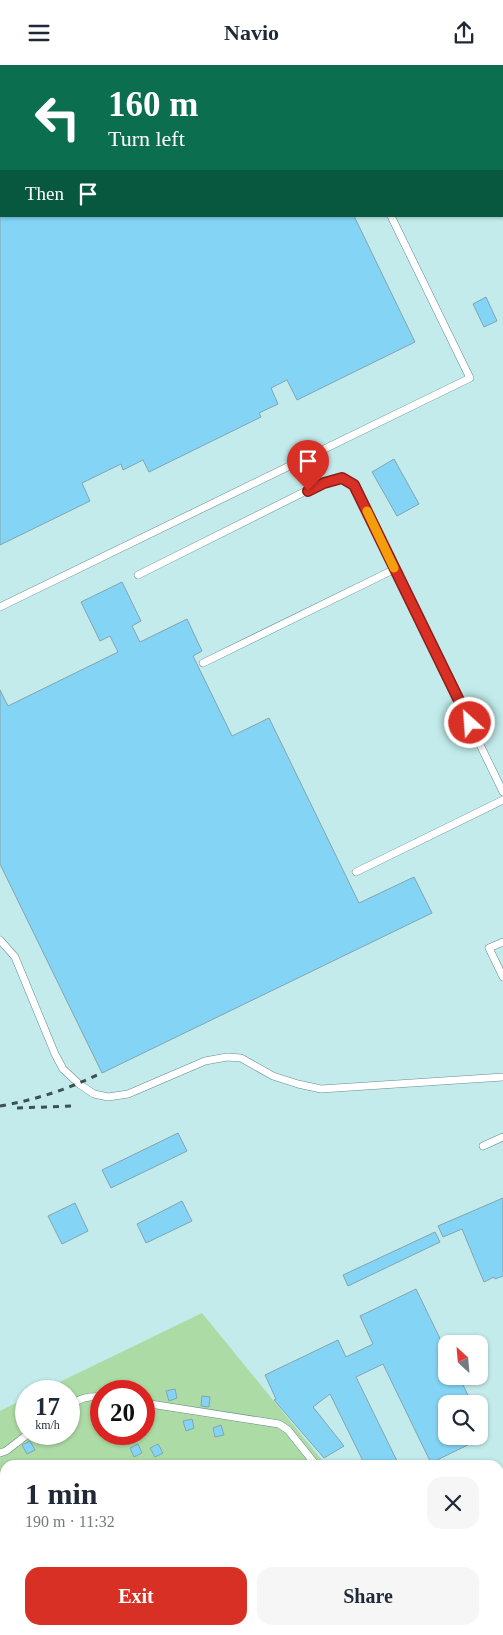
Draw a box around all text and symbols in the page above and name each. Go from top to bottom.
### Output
icon: menu [25,19,53,47]
icon: share [450,19,478,47]
text: Navio [224,20,279,45]
icon: left [25,85,90,150]
text: 160 m [108,85,198,124]
text: Turn left [108,126,185,151]
icon: arrive [74,180,102,208]
text: Then [25,183,64,204]
pin [287,440,329,491]
icon: arrive [294,447,322,475]
position arrow [443,696,495,748]
north arrow [438,1335,488,1385]
map controls [438,1335,488,1445]
speed limit sign: 20 [90,1380,155,1445]
text: 17 [35,1393,60,1420]
button: search [438,1395,488,1445]
text: km/h [35,1418,60,1432]
text: 1 min [25,1477,98,1510]
button: close [427,1477,479,1529]
text: 190 m · 11:32 [25,1513,115,1530]
button: Exit [25,1567,247,1625]
button: Share [257,1567,479,1625]

